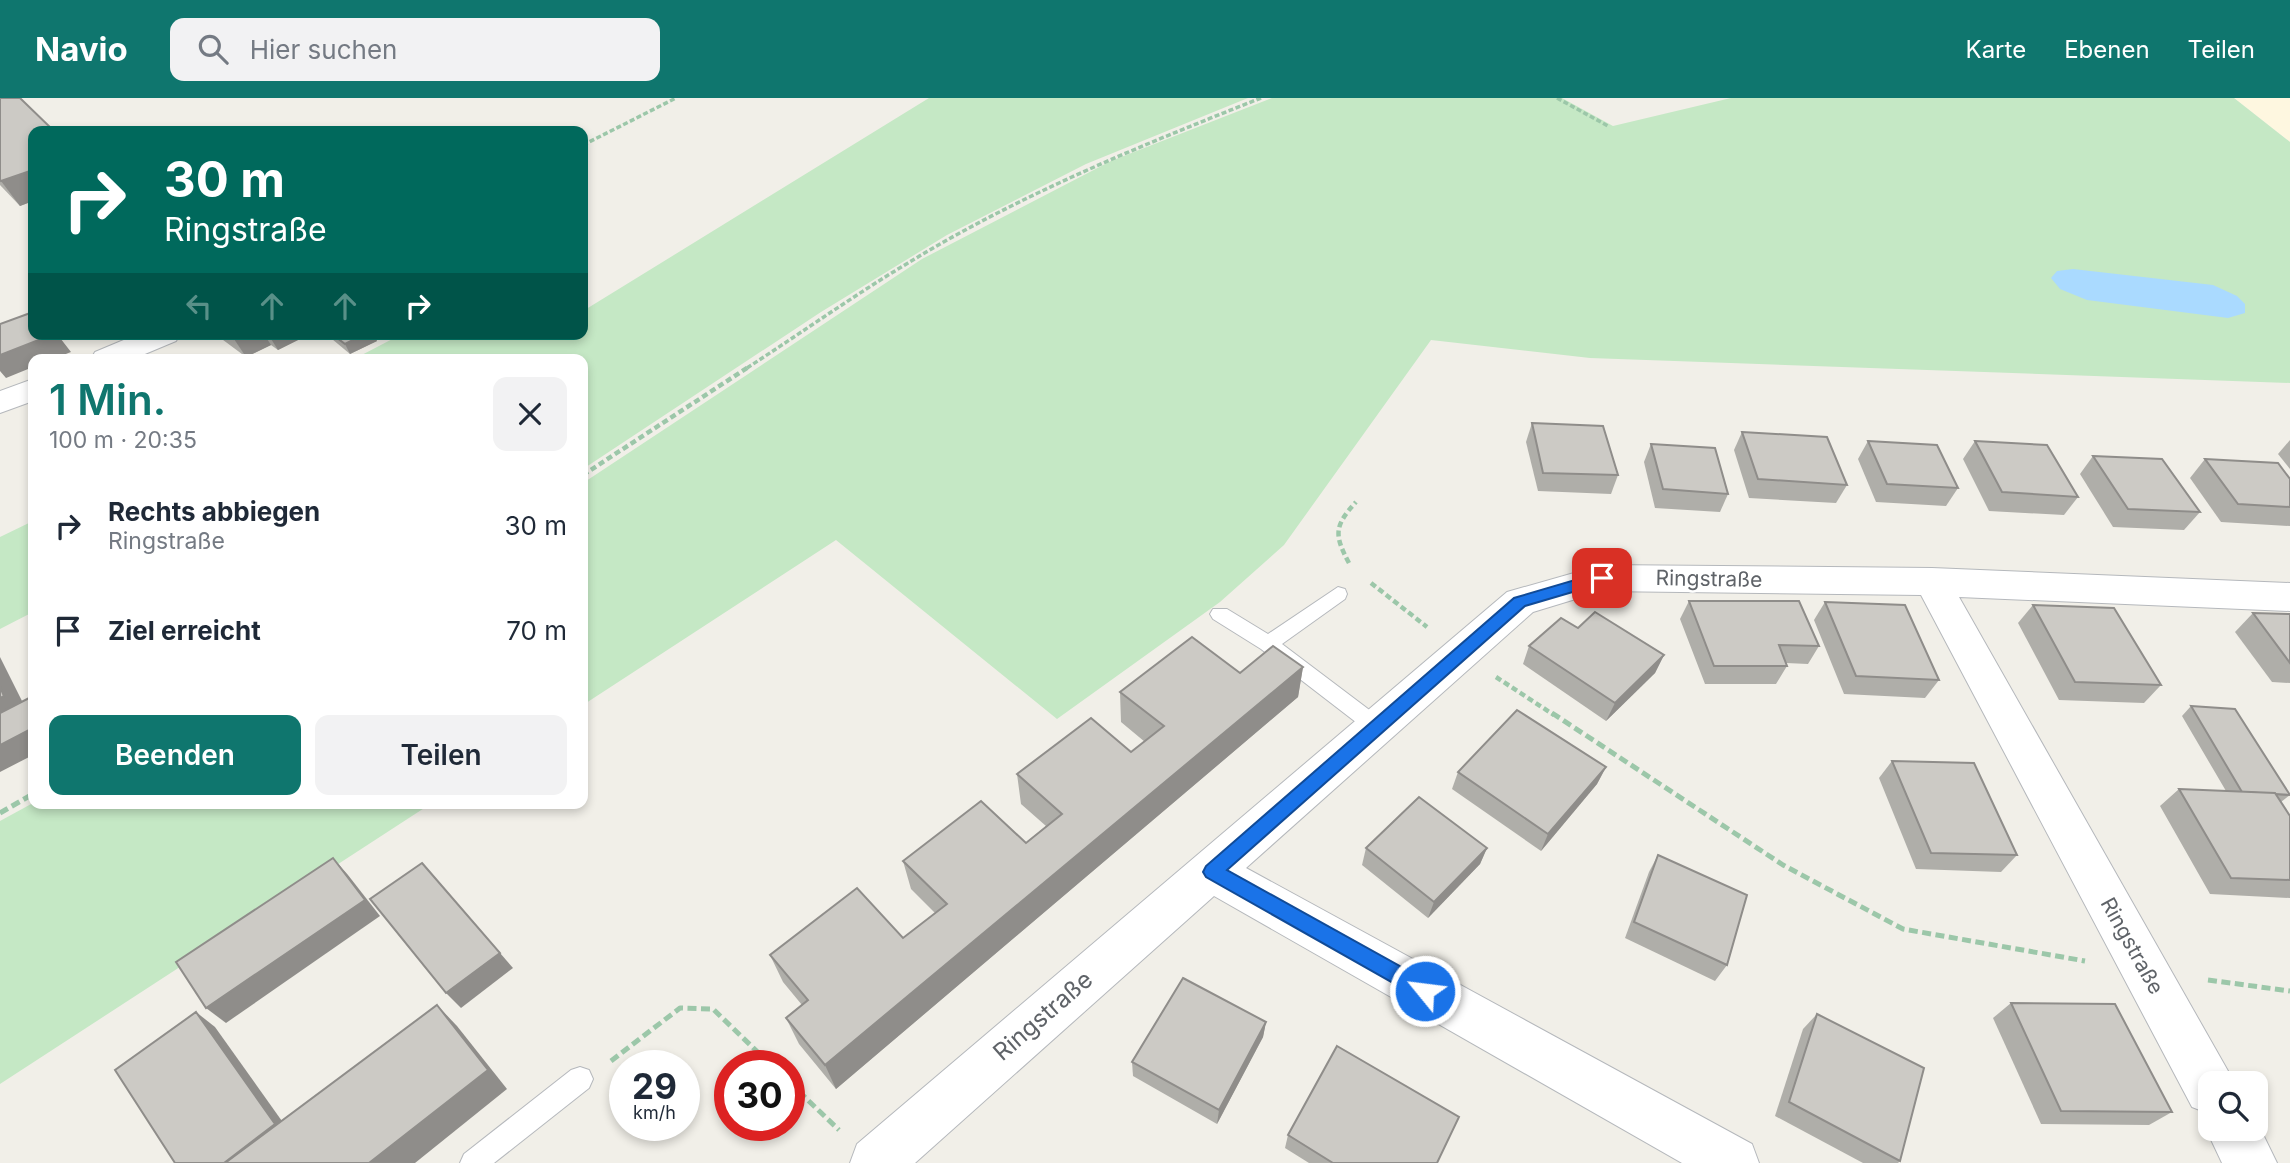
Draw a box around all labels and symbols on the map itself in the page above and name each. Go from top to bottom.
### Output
pin [1572,548,1632,608]
street label: Ringstraße [1655,565,1763,592]
street label: Ringstraße [2096,893,2169,998]
position arrow [1388,954,1462,1028]
street label: Ringstraße [987,965,1098,1067]
speed limit sign: 30 [714,1050,805,1141]

